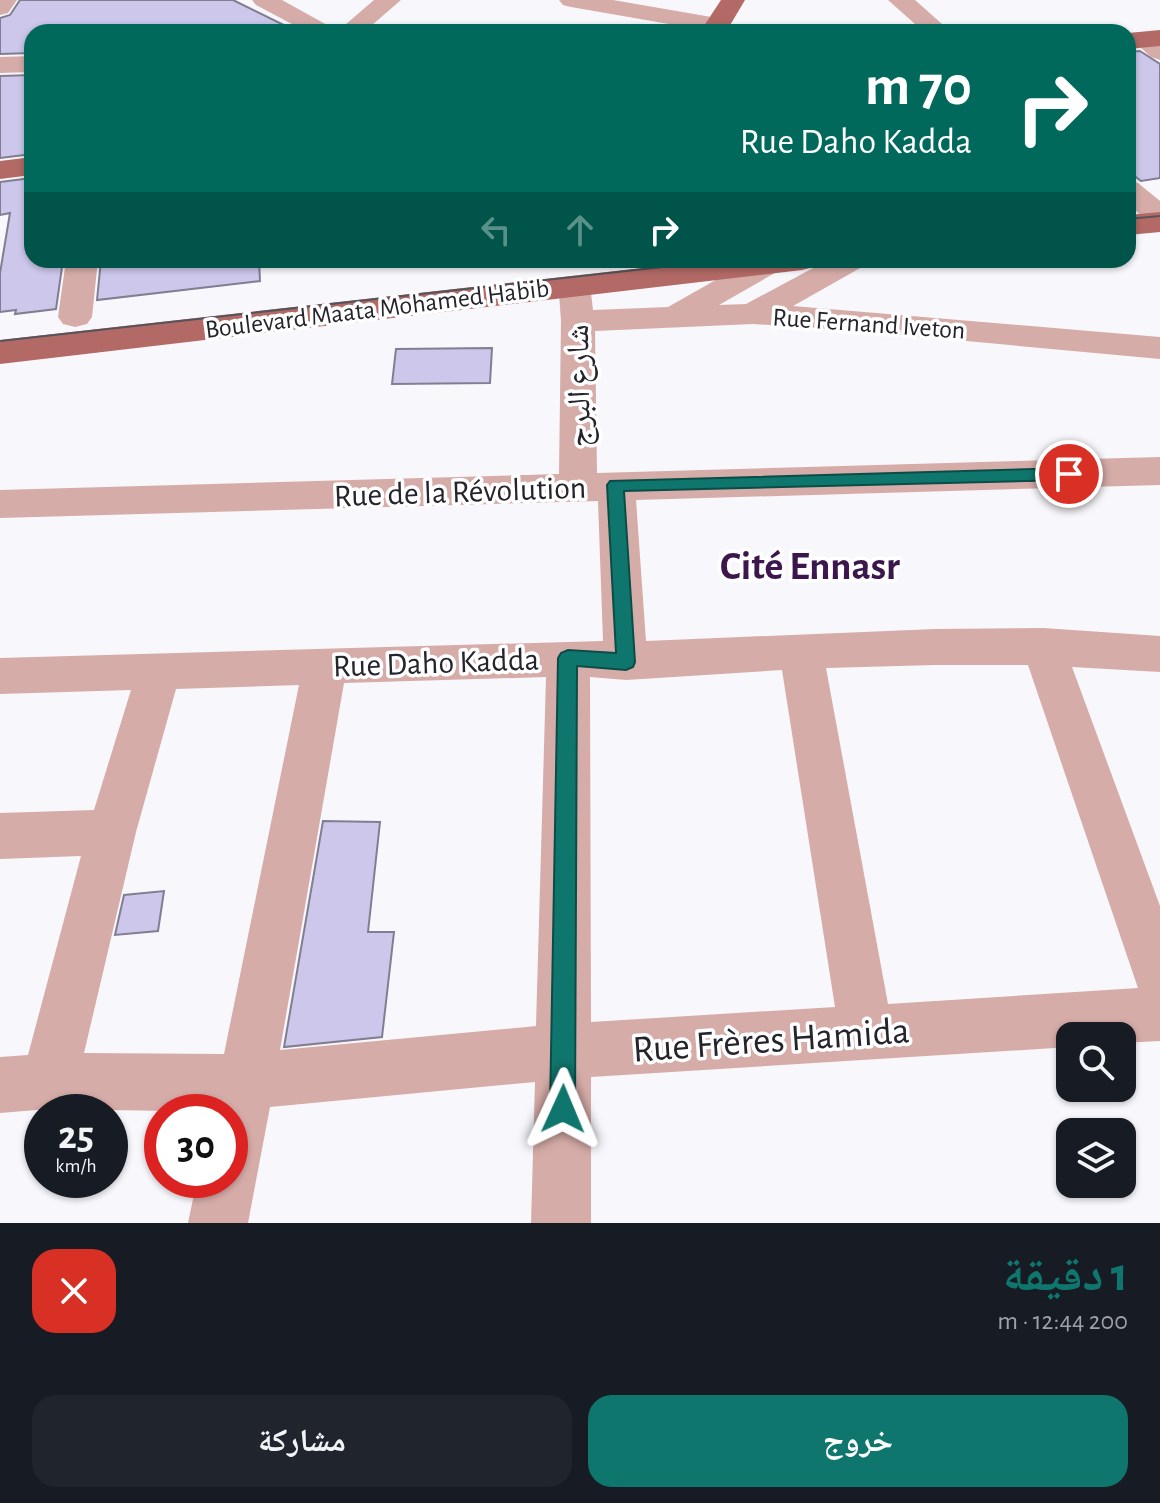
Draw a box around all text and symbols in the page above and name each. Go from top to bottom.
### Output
icon: right [1000,56,1104,160]
text: 70 m [865,59,972,115]
text: Rue Daho Kadda [740,124,972,160]
icon: left [474,208,518,252]
icon: ahead [558,208,602,252]
icon: right [642,208,686,252]
street label: Boulevard Maata Mohamed Habib [204,275,551,343]
street label: Rue Fernand Iveton [772,304,966,344]
street label: شارع البرج [562,324,599,448]
pin [1035,440,1103,508]
icon: arrive [1047,452,1091,496]
street label: Rue de la Révolution [333,472,587,512]
district label: Cité Ennasr [720,547,900,587]
street label: Rue Daho Kadda [332,643,540,683]
street label: Rue Frères Hamida [631,1012,911,1070]
map controls [1056,1022,1136,1198]
button: search [1056,1022,1136,1102]
position arrow [521,1067,605,1151]
speed limit sign: 30 [144,1094,248,1198]
text: 25 [58,1116,94,1156]
button: layers [1056,1118,1136,1198]
text: km/h [55,1156,97,1176]
button: close [32,1249,116,1333]
text: 1 دقيقة [1003,1252,1128,1300]
text: 200 m · 12:44 [997,1308,1128,1334]
button: مشاركة [32,1395,572,1487]
button: خروج [588,1395,1128,1487]

